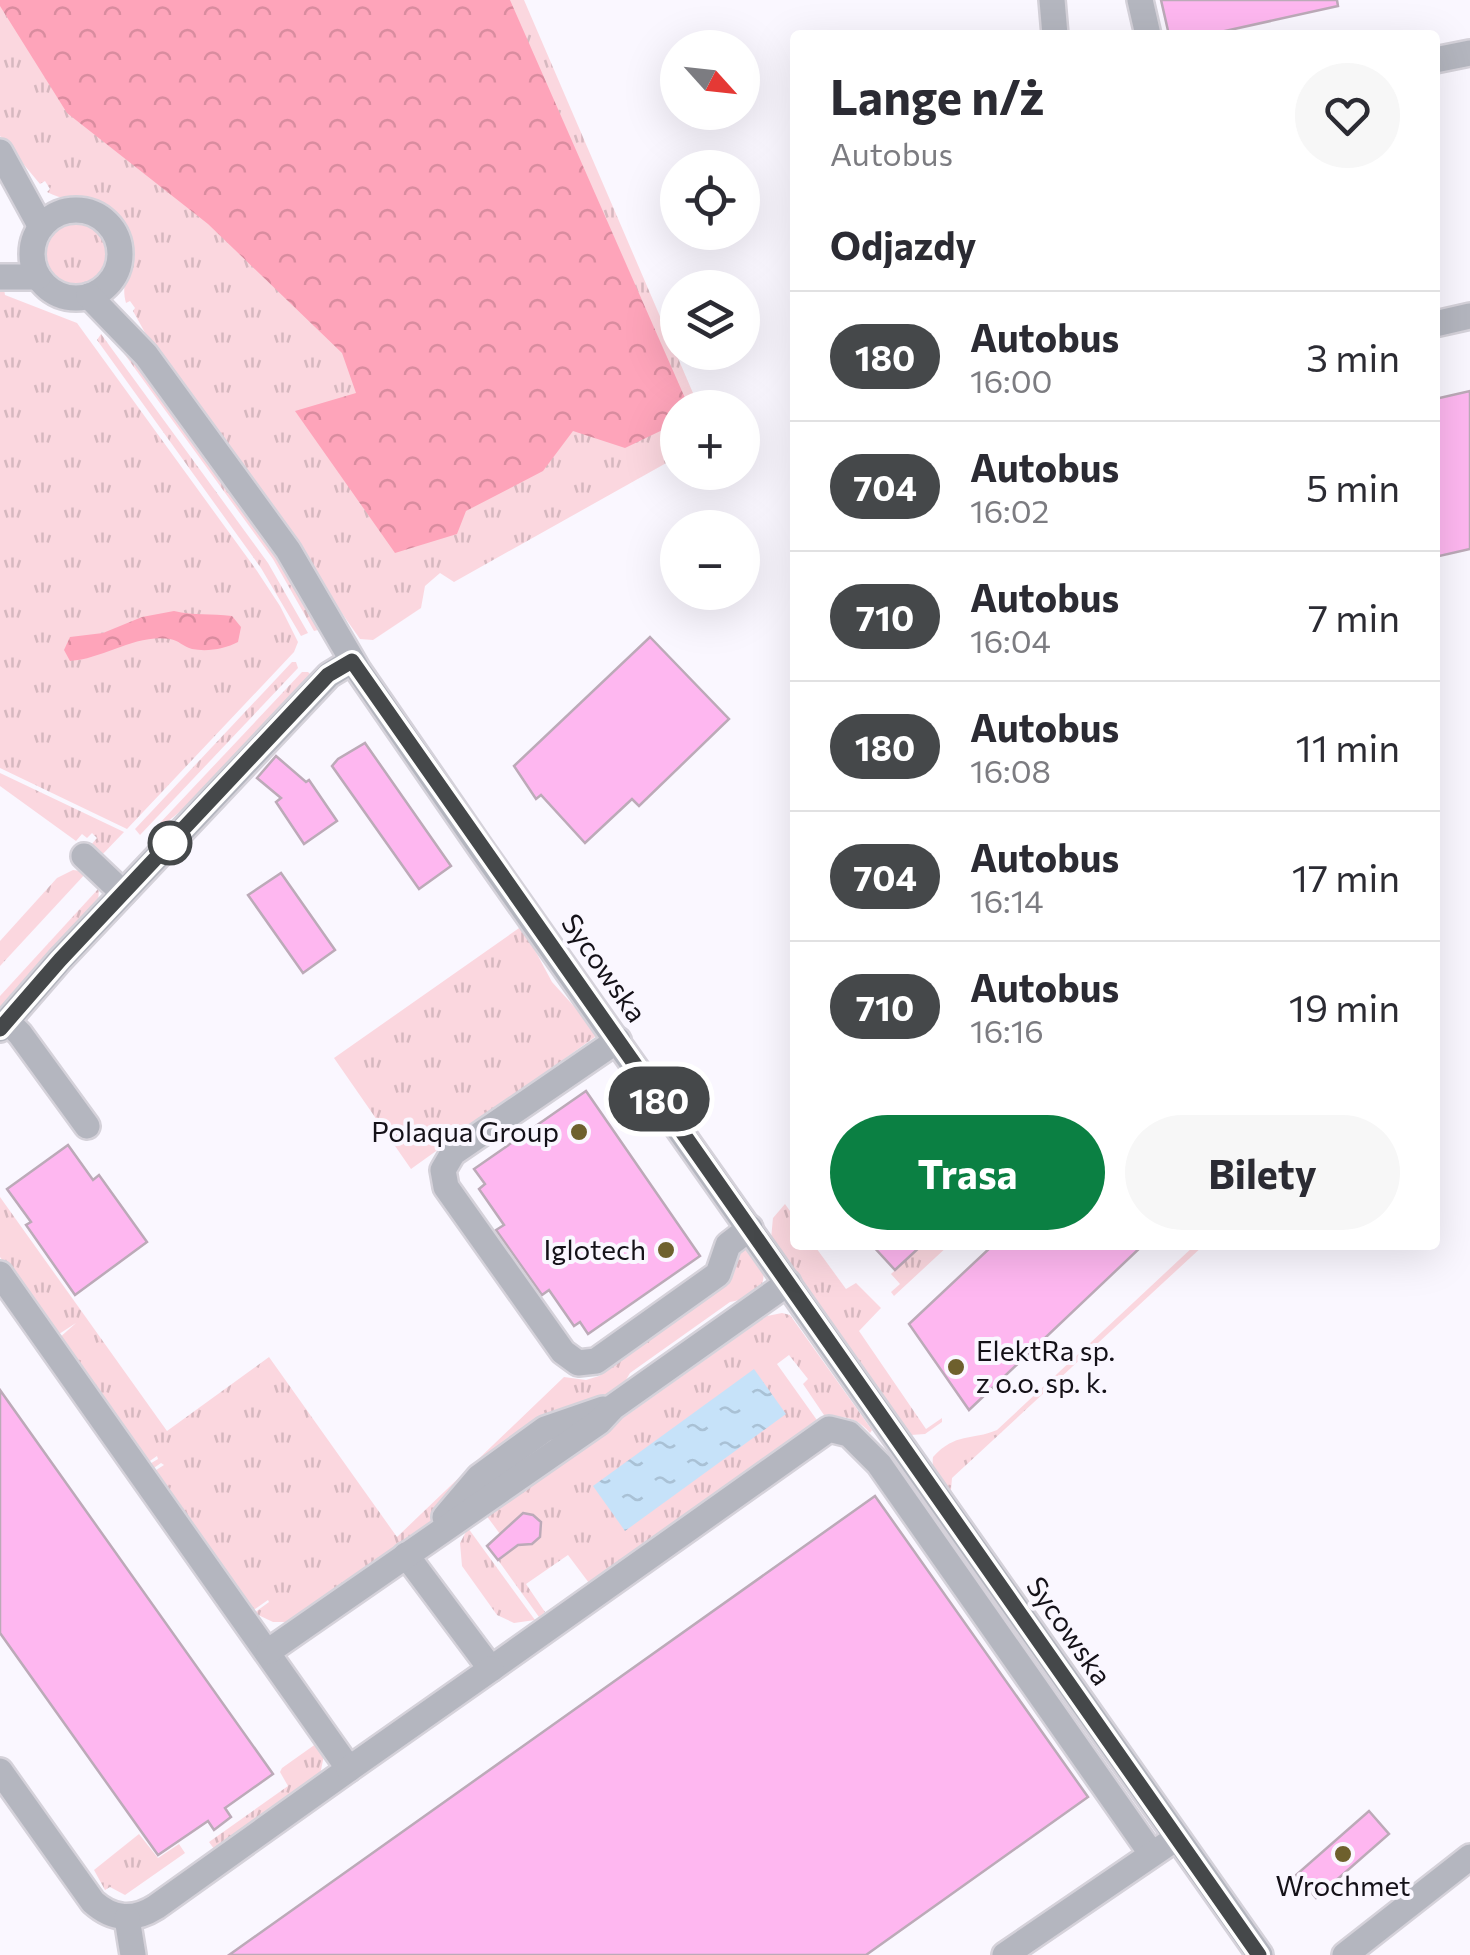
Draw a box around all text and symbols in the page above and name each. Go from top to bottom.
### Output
north arrow [660,30,760,130]
map controls [660,30,760,610]
button: heart [1295,63,1400,168]
text: Lange n/ż [830,66,1044,125]
text: Autobus [830,133,953,173]
button: locate [660,150,760,250]
text: Odjazdy [830,221,976,268]
button: layers [660,270,760,370]
text: Autobus [970,313,1119,360]
text: 3 min [1306,333,1400,380]
text: 180 [855,335,915,378]
text: 16:00 [970,360,1052,400]
button: + [660,390,760,490]
text: Autobus [970,443,1119,490]
text: 5 min [1306,463,1400,510]
text: 704 [853,465,917,508]
text: 16:02 [970,490,1049,530]
button: − [660,510,760,610]
text: Autobus [970,573,1119,620]
text: 7 min [1308,593,1400,640]
text: 710 [856,595,914,638]
text: 16:04 [970,620,1051,660]
text: Autobus [970,703,1119,750]
text: 11 min [1296,723,1400,770]
text: 180 [855,725,915,768]
text: 16:08 [970,750,1051,790]
unlabelled marker [149,822,191,864]
text: Autobus [970,833,1119,880]
text: 17 min [1292,853,1400,900]
text: 704 [853,855,917,898]
text: 16:14 [970,880,1044,920]
street label: Sycowska [555,907,655,1028]
text: Autobus [970,963,1119,1010]
text: 19 min [1289,983,1400,1030]
text: 710 [856,985,914,1028]
text: 16:16 [970,1010,1044,1050]
line badge: 180 [602,1066,716,1132]
text: 180 [629,1078,689,1121]
place label: Polaqua Group [371,1114,559,1148]
button: Trasa [830,1115,1105,1230]
button: Bilety [1125,1115,1400,1230]
marker: Polaqua Group [568,1121,590,1143]
place label: Iglotech [543,1232,646,1266]
marker: Iglotech [655,1239,677,1261]
place label: ElektRa sp. z o.o. sp. k. [976,1333,1115,1399]
marker: ElektRa sp. z o.o. sp. k. [945,1356,967,1378]
street label: Sycowska [1020,1570,1120,1691]
marker: Wrochmet [1332,1843,1354,1865]
place label: Wrochmet [1276,1868,1410,1902]

